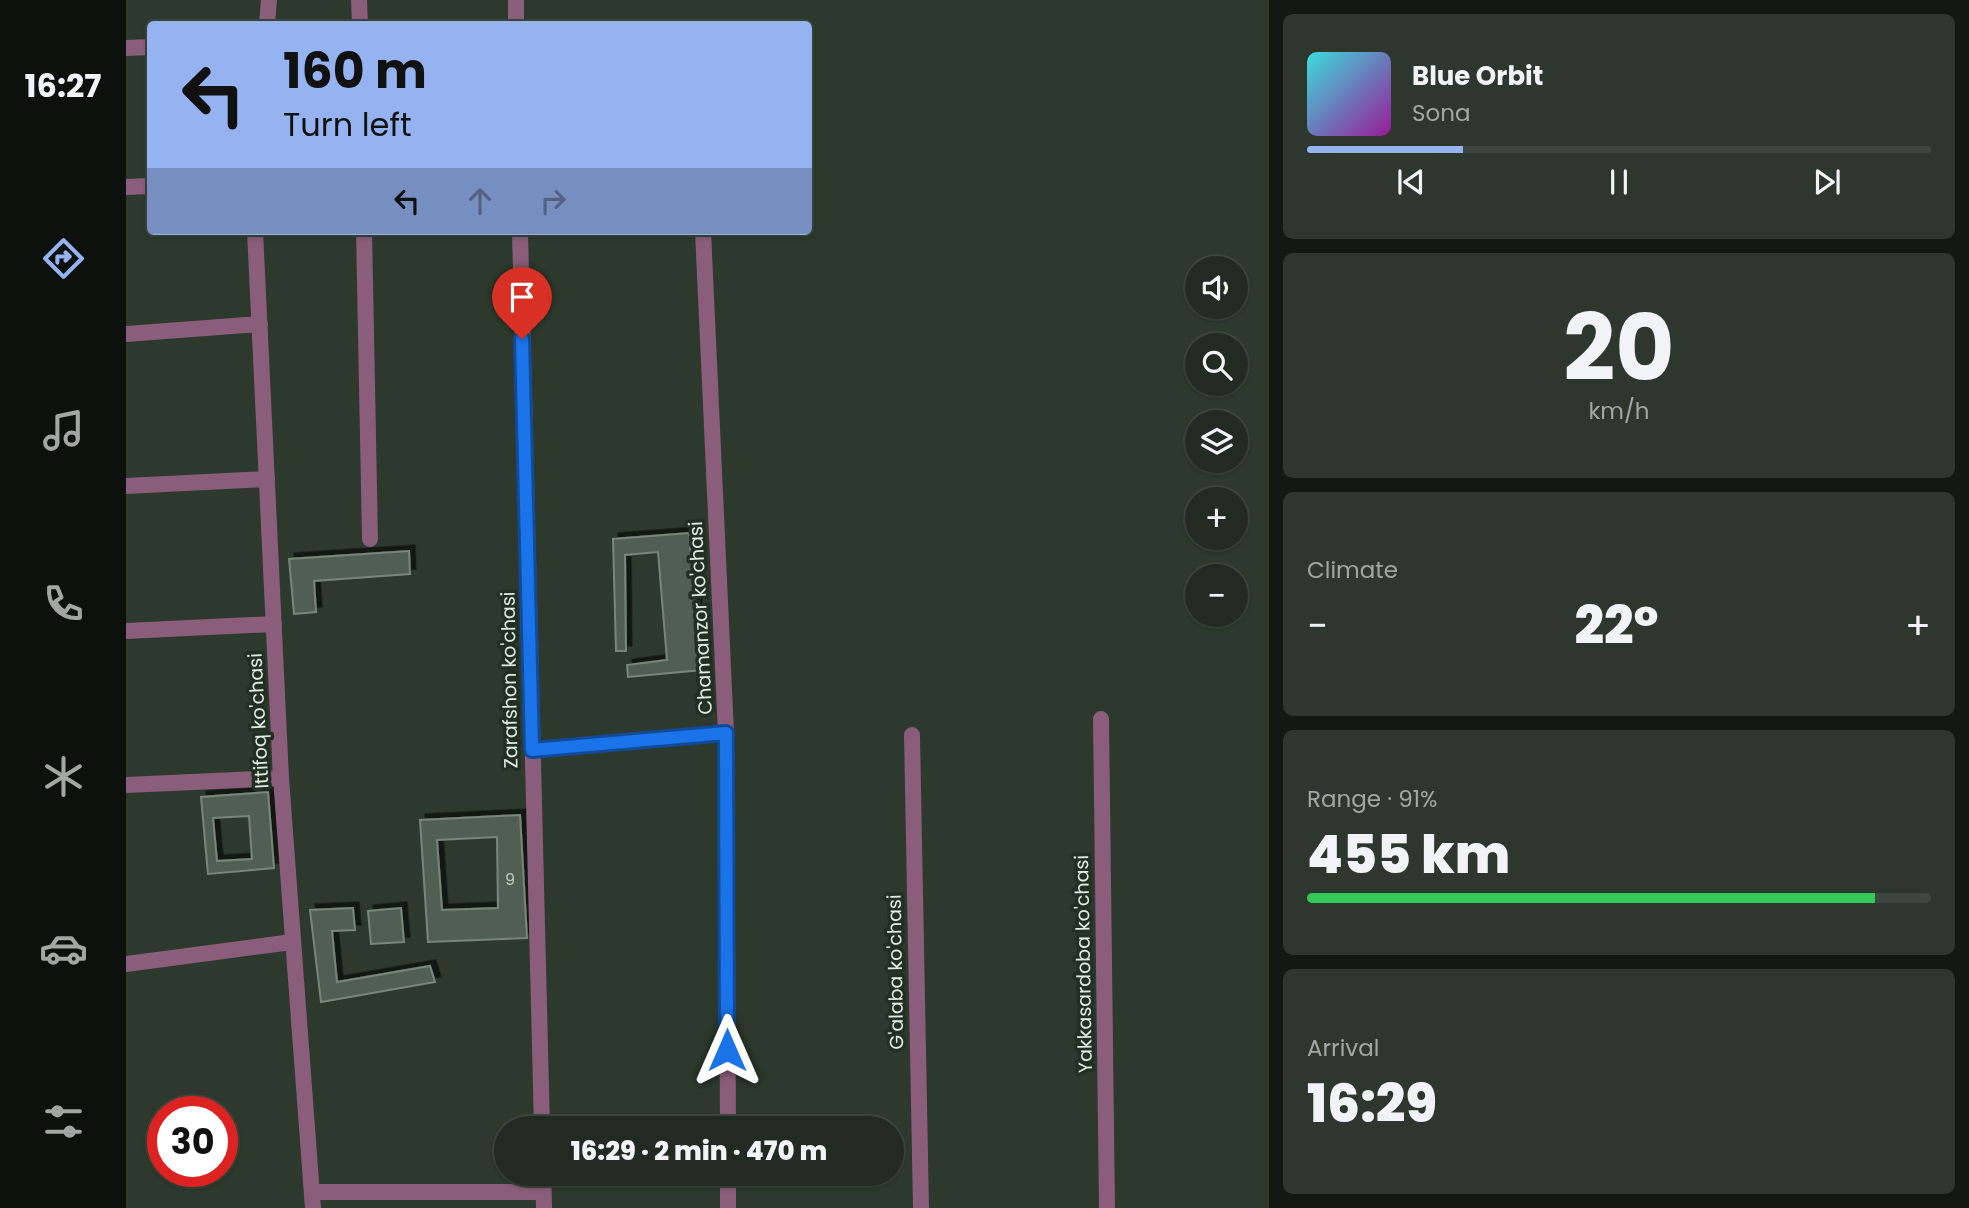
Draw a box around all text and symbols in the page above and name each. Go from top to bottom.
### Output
text: 160 m [283,37,427,105]
icon: left [168,49,259,140]
text: Blue Orbit [1412,58,1543,94]
text: 16:27 [25,63,101,108]
text: Sona [1412,97,1471,129]
text: Turn left [283,102,412,147]
icon: previous [1392,163,1430,201]
icon: pause [1600,163,1638,201]
icon: next [1808,163,1846,201]
icon: left [388,182,426,220]
icon: ahead [461,182,499,220]
icon: right [534,182,572,220]
icon: directions [39,234,88,283]
map controls [1185,256,1248,627]
button: sound [1185,256,1248,319]
pin [492,267,552,339]
icon: arrive [503,278,541,316]
text: 20 [1563,284,1675,412]
button: search [1185,333,1248,396]
text: km/h [1588,395,1650,427]
icon: music [39,406,88,455]
button: layers [1185,410,1248,473]
button: + [1185,487,1248,550]
street label: Chamanzor ko'chasi [682,521,719,715]
text: Climate [1307,554,1398,586]
button: − [1185,564,1248,627]
icon: phone [39,579,88,628]
text: 22° [1574,589,1659,662]
street label: Zarafshon ko'chasi [494,591,525,769]
text: − [1307,599,1328,652]
text: + [1905,599,1931,652]
street label: Ittifoq ko'chasi [241,653,276,789]
icon: climate [39,752,88,801]
text: Range · 91% [1307,783,1438,815]
text: 455 km [1307,818,1510,891]
street label: Yakkasardoba ko'chasi [1068,855,1099,1073]
house number: 9 [505,868,515,891]
street label: G'alaba ko'chasi [881,894,910,1050]
icon: car [39,924,88,973]
position arrow [690,1013,764,1087]
text: Arrival [1307,1032,1379,1064]
text: 16:29 [1307,1067,1437,1140]
speed limit sign: 30 [147,1096,238,1187]
icon: filters [39,1097,88,1146]
text: 16:29 · 2 min · 470 m [571,1133,827,1169]

